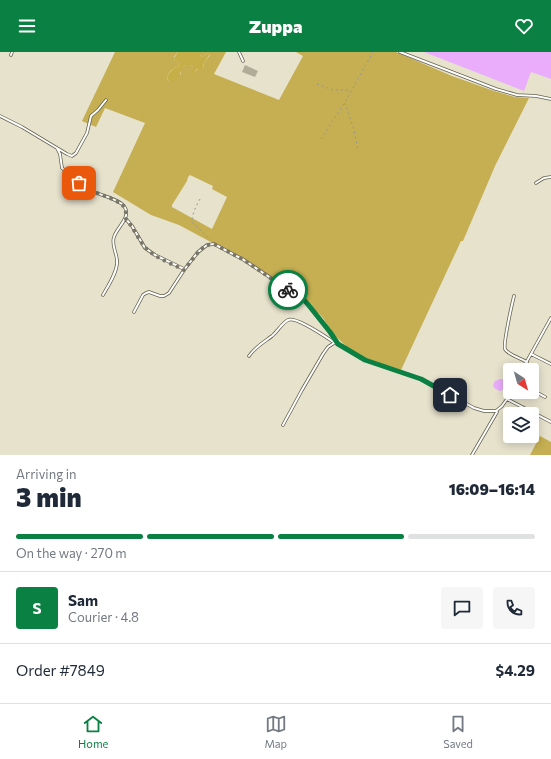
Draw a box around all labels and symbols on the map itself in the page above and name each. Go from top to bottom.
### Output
pin [62,166,96,200]
courier [268,270,308,310]
north arrow [503,363,539,399]
pin [433,378,467,412]

